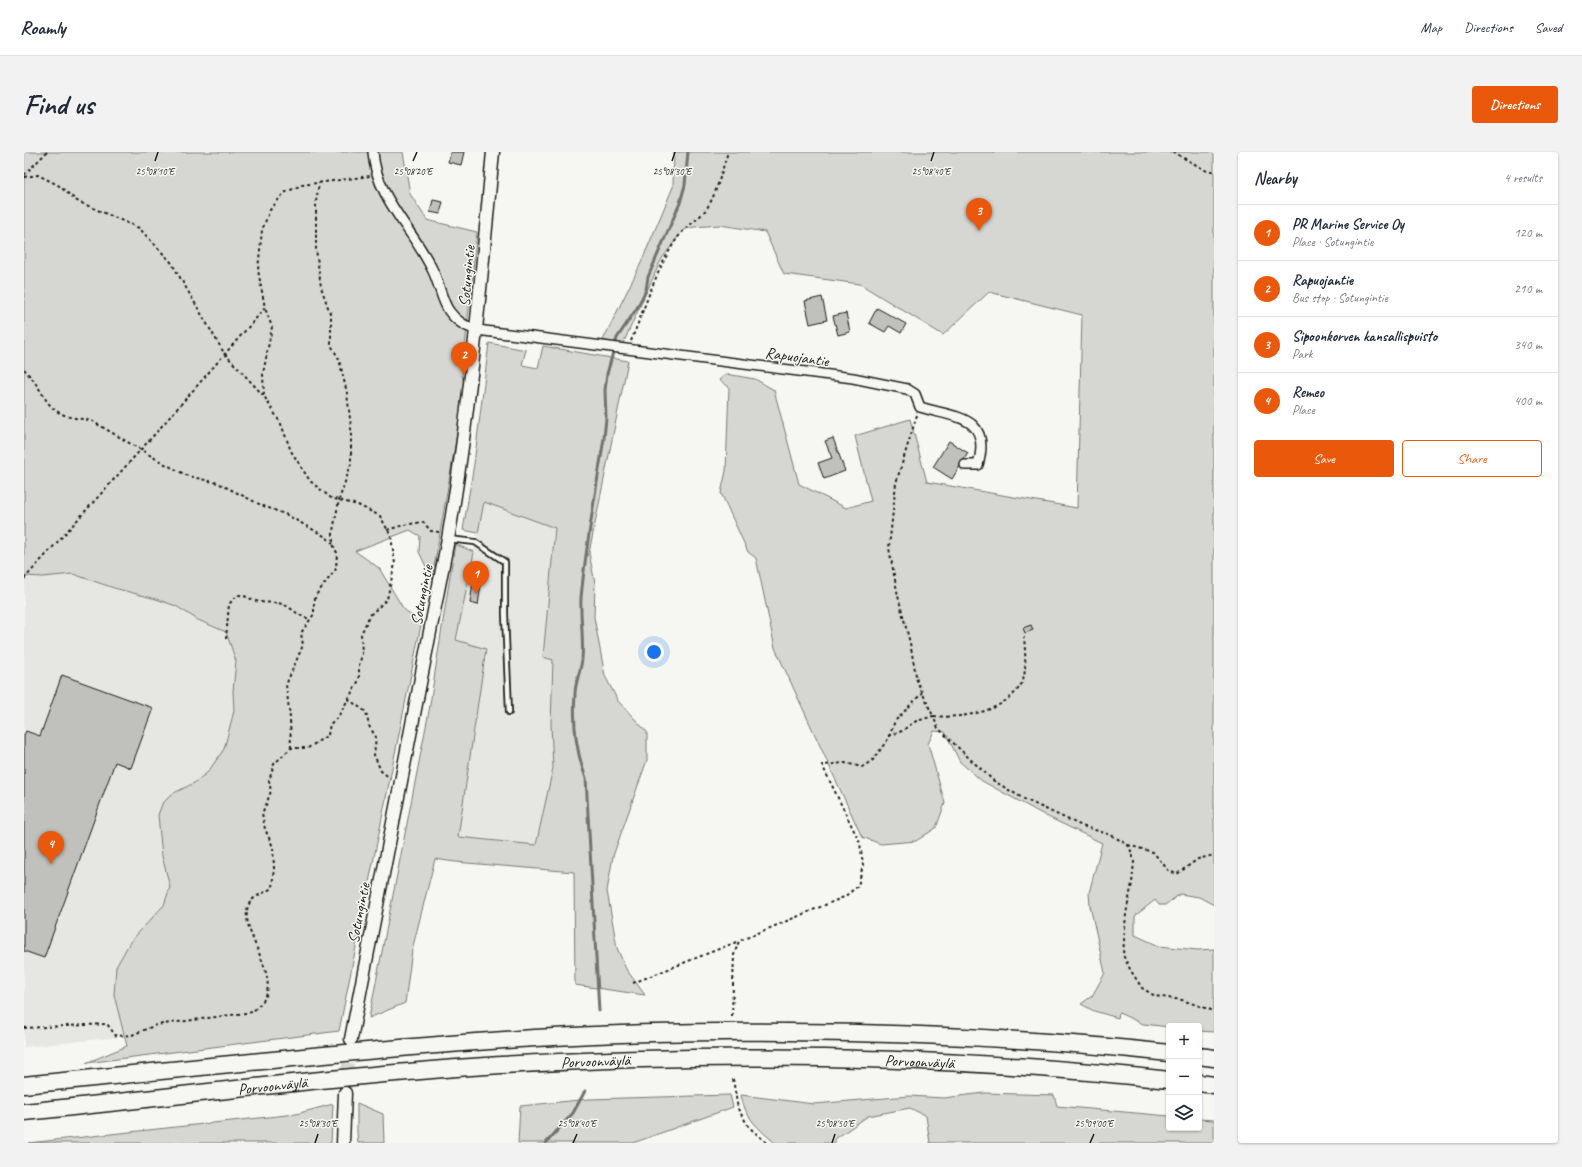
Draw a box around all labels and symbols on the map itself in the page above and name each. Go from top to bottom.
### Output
text: 25°08'10"E [136,165,176,178]
text: 25°08'20"E [394,165,434,178]
text: 25°08'30"E [653,165,693,178]
text: 25°08'40"E [912,165,952,178]
pin: 3 [966,198,992,231]
street label: Sotungintie [454,243,480,307]
pin: 2 [451,342,477,375]
street label: Rapuojantie [764,343,832,372]
pin: 1 [463,561,489,594]
street label: Sotungintie [406,562,438,627]
your location [644,642,664,662]
pin: 4 [38,831,64,864]
street label: Sotungintie [343,880,375,945]
street label: Porvoonväylä [560,1050,632,1073]
street label: Porvoonväylä [884,1051,956,1074]
street label: Porvoonväylä [237,1072,309,1100]
text: 25°08'30"E [299,1117,339,1130]
text: 25°08'40"E [558,1117,598,1130]
text: 25°08'50"E [816,1117,856,1130]
text: 25°09'00"E [1075,1117,1115,1130]

